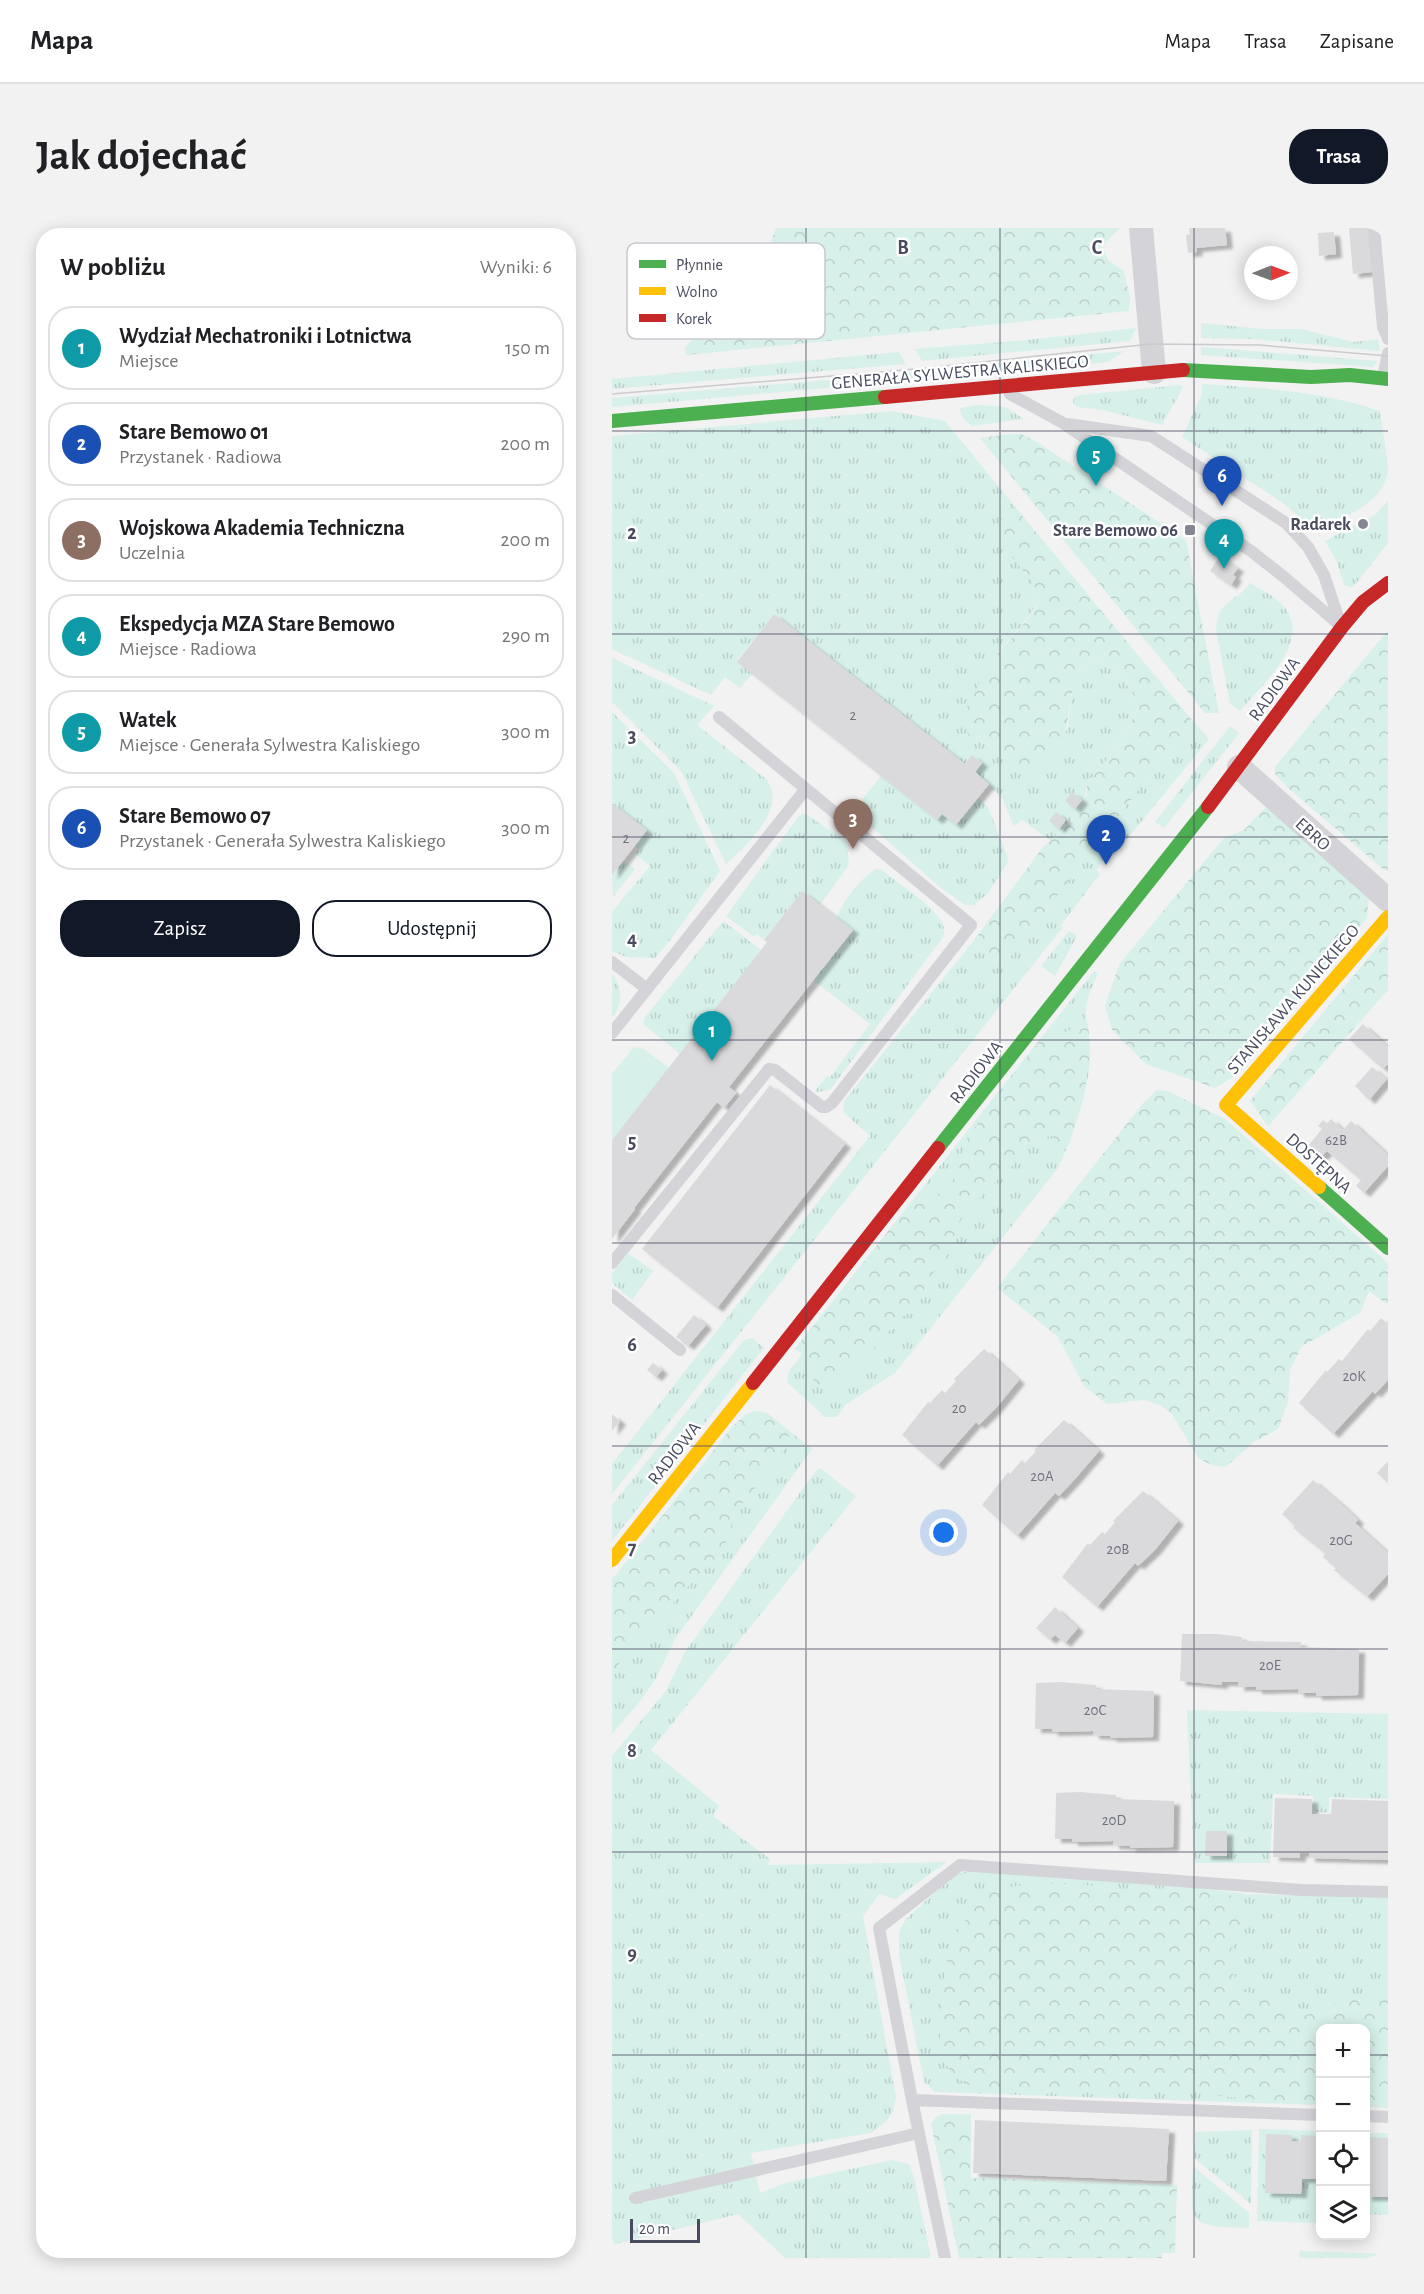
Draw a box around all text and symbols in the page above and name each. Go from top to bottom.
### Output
text: Mapa [30,27,93,55]
text: Mapa [1165,31,1211,52]
text: Trasa [1244,31,1287,52]
text: Zapisane [1320,31,1394,52]
button: Trasa [1289,129,1388,184]
text: Jak dojechać [36,135,246,177]
text: B [897,238,909,258]
text: C [1092,238,1103,258]
legend [627,243,825,339]
north arrow [1244,246,1298,300]
text: W pobliżu [60,254,166,280]
text: Wyniki: 6 [480,257,552,277]
text: Płynnie [676,257,723,274]
text: Wolno [676,284,718,300]
text: Korek [676,311,713,327]
text: Wydział Mechatroniki i Lotnictwa [119,325,412,347]
text: 1 [78,338,85,358]
text: 150 m [505,338,550,358]
text: Miejsce [119,351,178,371]
street label: GENERAŁA SYLWESTRA KALISKIEGO [831,353,1089,393]
text: Stare Bemowo 01 [119,421,269,443]
text: 2 [77,434,86,454]
text: 200 m [500,434,550,454]
pin: 5 [1076,436,1116,486]
text: Przystanek · Radiowa [119,447,282,467]
pin: 6 [1202,456,1242,506]
place label: Radarek [1290,516,1351,534]
text: Wojskowa Akademia Techniczna [119,517,405,539]
marker: Radarek [1356,517,1370,531]
pin: 4 [1204,520,1244,569]
place label: Stare Bemowo 06 [1053,522,1178,540]
text: 2 [627,523,637,543]
marker: Stare Bemowo 06 [1183,523,1197,537]
text: 3 [77,530,86,550]
text: 200 m [500,530,550,550]
text: Uczelnia [119,543,185,563]
text: Ekspedycja MZA Stare Bemowo [119,613,395,635]
text: 4 [76,626,87,646]
text: 290 m [502,626,550,646]
text: Miejsce · Radiowa [119,639,257,659]
street label: RADIOWA [1246,654,1304,725]
house number: 2 [850,708,857,723]
text: Watek [119,709,177,731]
text: 5 [77,722,86,742]
text: 300 m [501,722,550,742]
text: 3 [628,726,636,746]
text: Miejsce · Generała Sylwestra Kaliskiego [119,735,420,755]
pin: 3 [834,800,872,849]
text: Stare Bemowo 07 [119,805,271,827]
street label: EBRO [1292,815,1333,855]
pin: 2 [1086,816,1126,865]
text: 6 [77,818,86,838]
text: 300 m [501,818,550,838]
text: Przystanek · Generała Sylwestra Kaliskiego [119,831,446,851]
house number: 2 [623,831,630,846]
button: Zapisz [60,900,300,957]
button: Udostępnij [312,900,552,957]
street label: STANISŁAWA KUNICKIEGO [1224,922,1363,1078]
text: 4 [627,929,637,949]
pin: 1 [692,1012,732,1061]
street label: RADIOWA [947,1038,1007,1107]
street label: DOSTĘPNA [1282,1130,1355,1198]
text: 5 [628,1132,636,1152]
house number: 62B [1325,1133,1347,1148]
text: 6 [627,1335,637,1355]
house number: 20K [1343,1369,1366,1384]
house number: 20 [952,1401,966,1416]
street label: RADIOWA [645,1419,705,1488]
house number: 20A [1030,1469,1054,1484]
your location [929,1518,958,1547]
house number: 20G [1329,1533,1353,1548]
text: 7 [628,1538,637,1558]
house number: 20B [1107,1542,1129,1557]
house number: 20E [1259,1658,1281,1673]
house number: 20C [1084,1703,1106,1718]
text: 8 [627,1741,637,1761]
house number: 20D [1102,1813,1127,1828]
text: 9 [627,1944,637,1964]
map controls [1316,2024,1370,2240]
button: + [1316,2024,1370,2078]
button: − [1316,2078,1370,2132]
button: locate [1316,2132,1370,2186]
button: layers [1316,2186,1370,2240]
scale bar [630,2216,700,2244]
text: 20 m [639,2221,670,2237]

